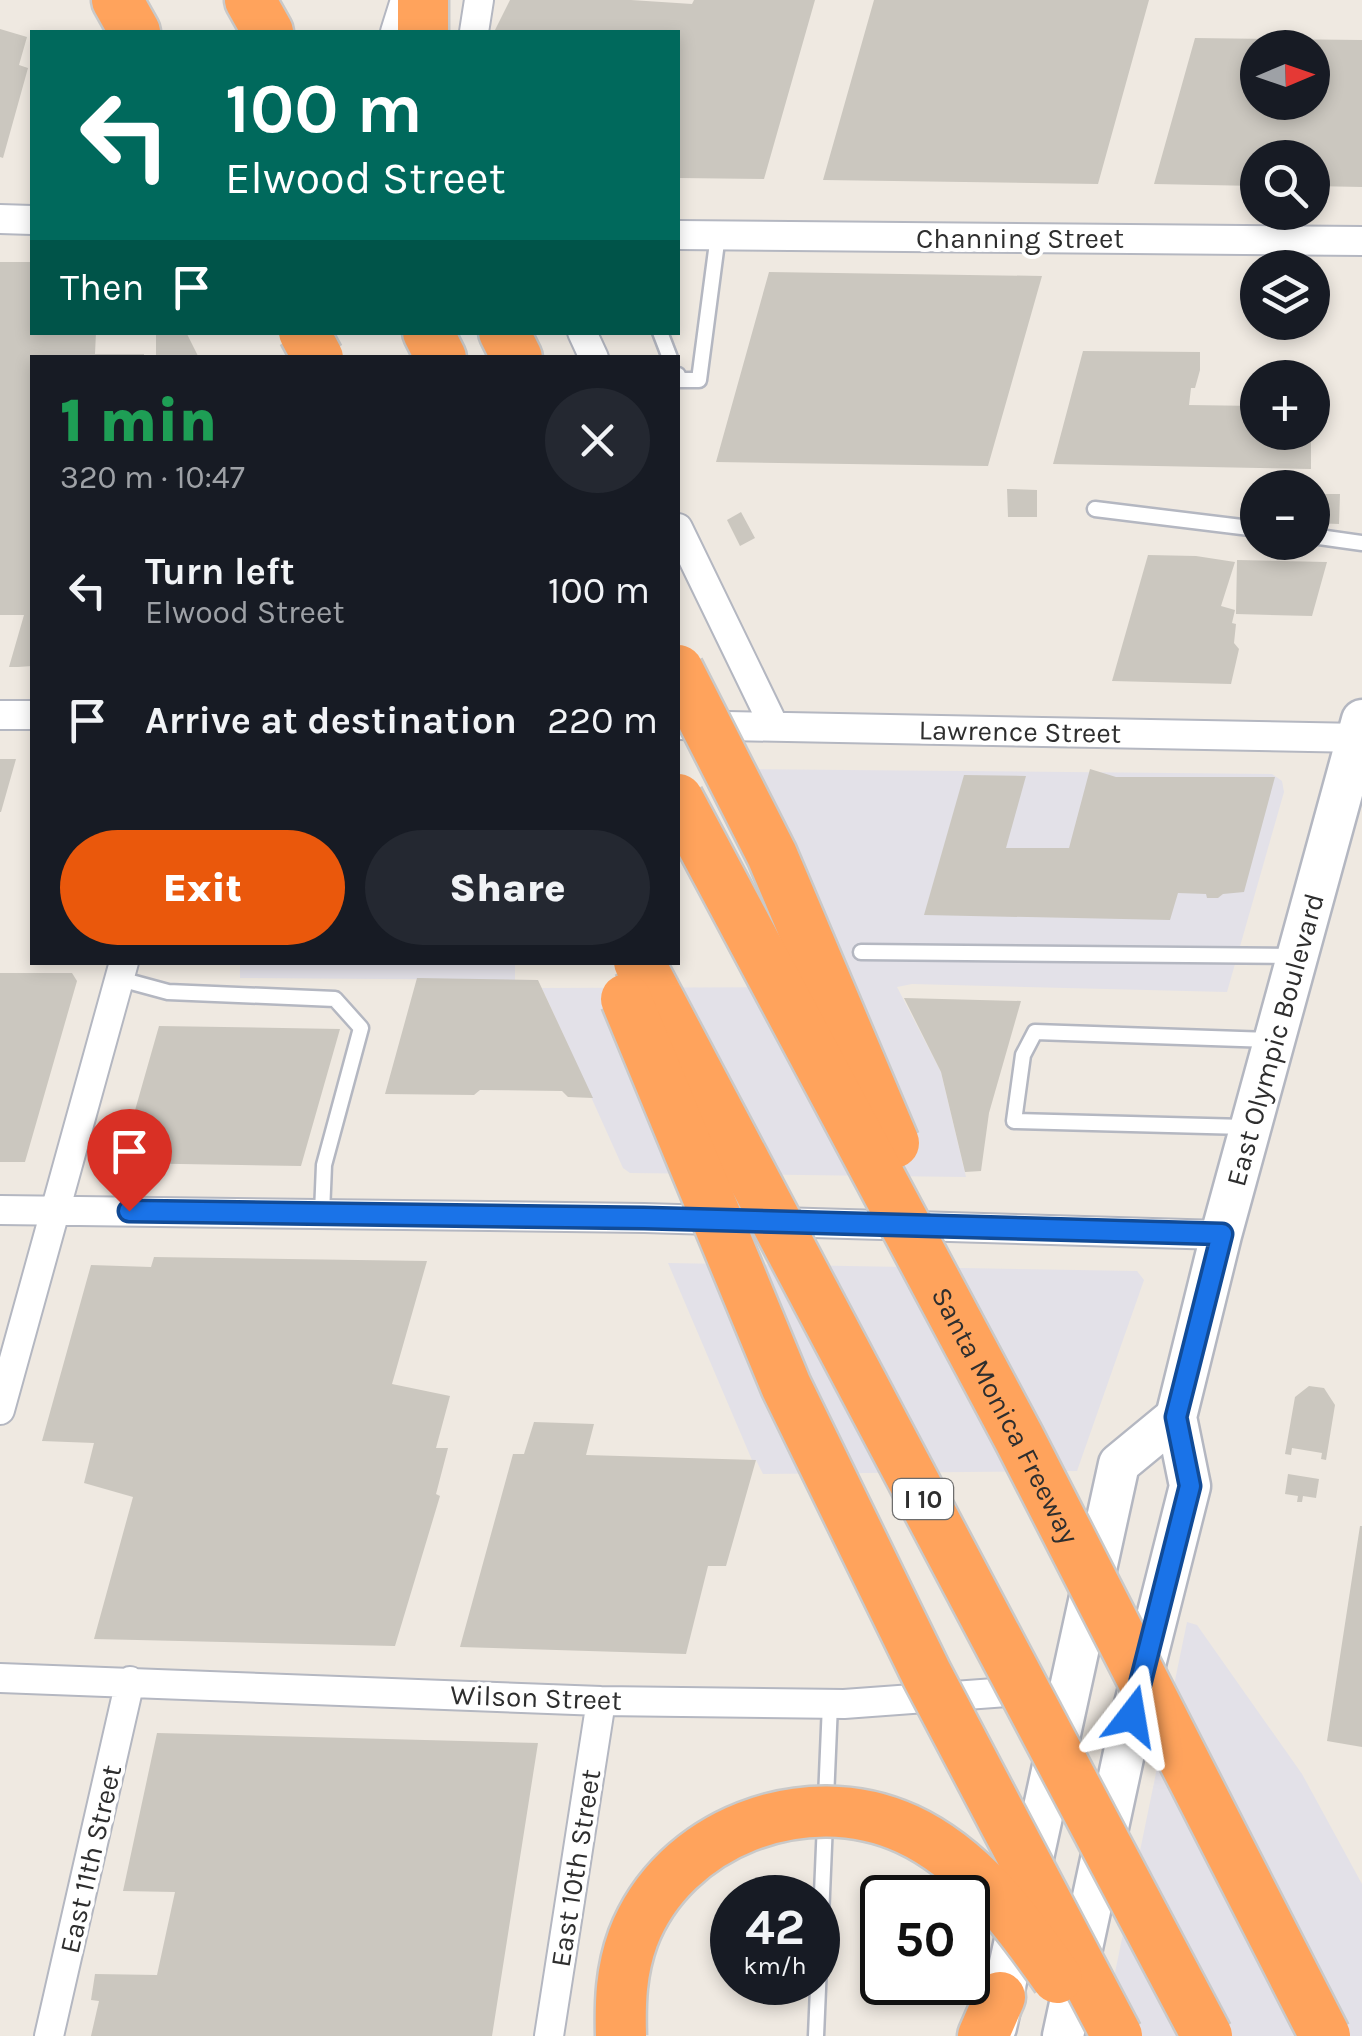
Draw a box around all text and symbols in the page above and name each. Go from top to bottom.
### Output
north arrow [1240,30,1330,120]
map controls [1240,30,1330,560]
text: 100 m [225,68,423,150]
icon: left [60,70,190,200]
button: search [1240,140,1330,230]
text: Elwood Street [225,152,506,204]
street label: Channing Street [916,222,1124,255]
button: layers [1240,250,1330,340]
icon: arrive [164,260,219,315]
text: Then [60,265,144,310]
button: + [1240,360,1330,450]
text: 1 min [60,386,217,456]
button: close [545,388,650,493]
text: 320 m · 10:47 [60,459,245,496]
button: − [1240,470,1330,560]
text: Turn left [145,549,295,594]
icon: left [60,563,115,618]
text: 100 m [548,568,650,613]
text: Elwood Street [145,594,345,631]
icon: arrive [60,693,115,748]
text: Arrive at destination [145,698,517,743]
text: 220 m [547,698,658,743]
street label: Lawrence Street [918,713,1122,750]
button: Exit [60,830,345,945]
button: Share [365,830,650,945]
street label: East Olympic Boulevard [1219,890,1331,1190]
pin [87,1109,172,1212]
icon: arrive [102,1124,157,1179]
street label: Santa Monica Freeway [925,1282,1086,1549]
road number: I 10 [893,1479,953,1519]
position arrow [1080,1664,1184,1768]
street label: Wilson Street [450,1678,622,1717]
street label: East 11th Street [53,1762,128,1957]
street label: East 10th Street [544,1767,607,1969]
speed limit sign: 50 [860,1875,990,2005]
text: 42 [745,1898,805,1957]
text: km/h [743,1951,807,1980]

